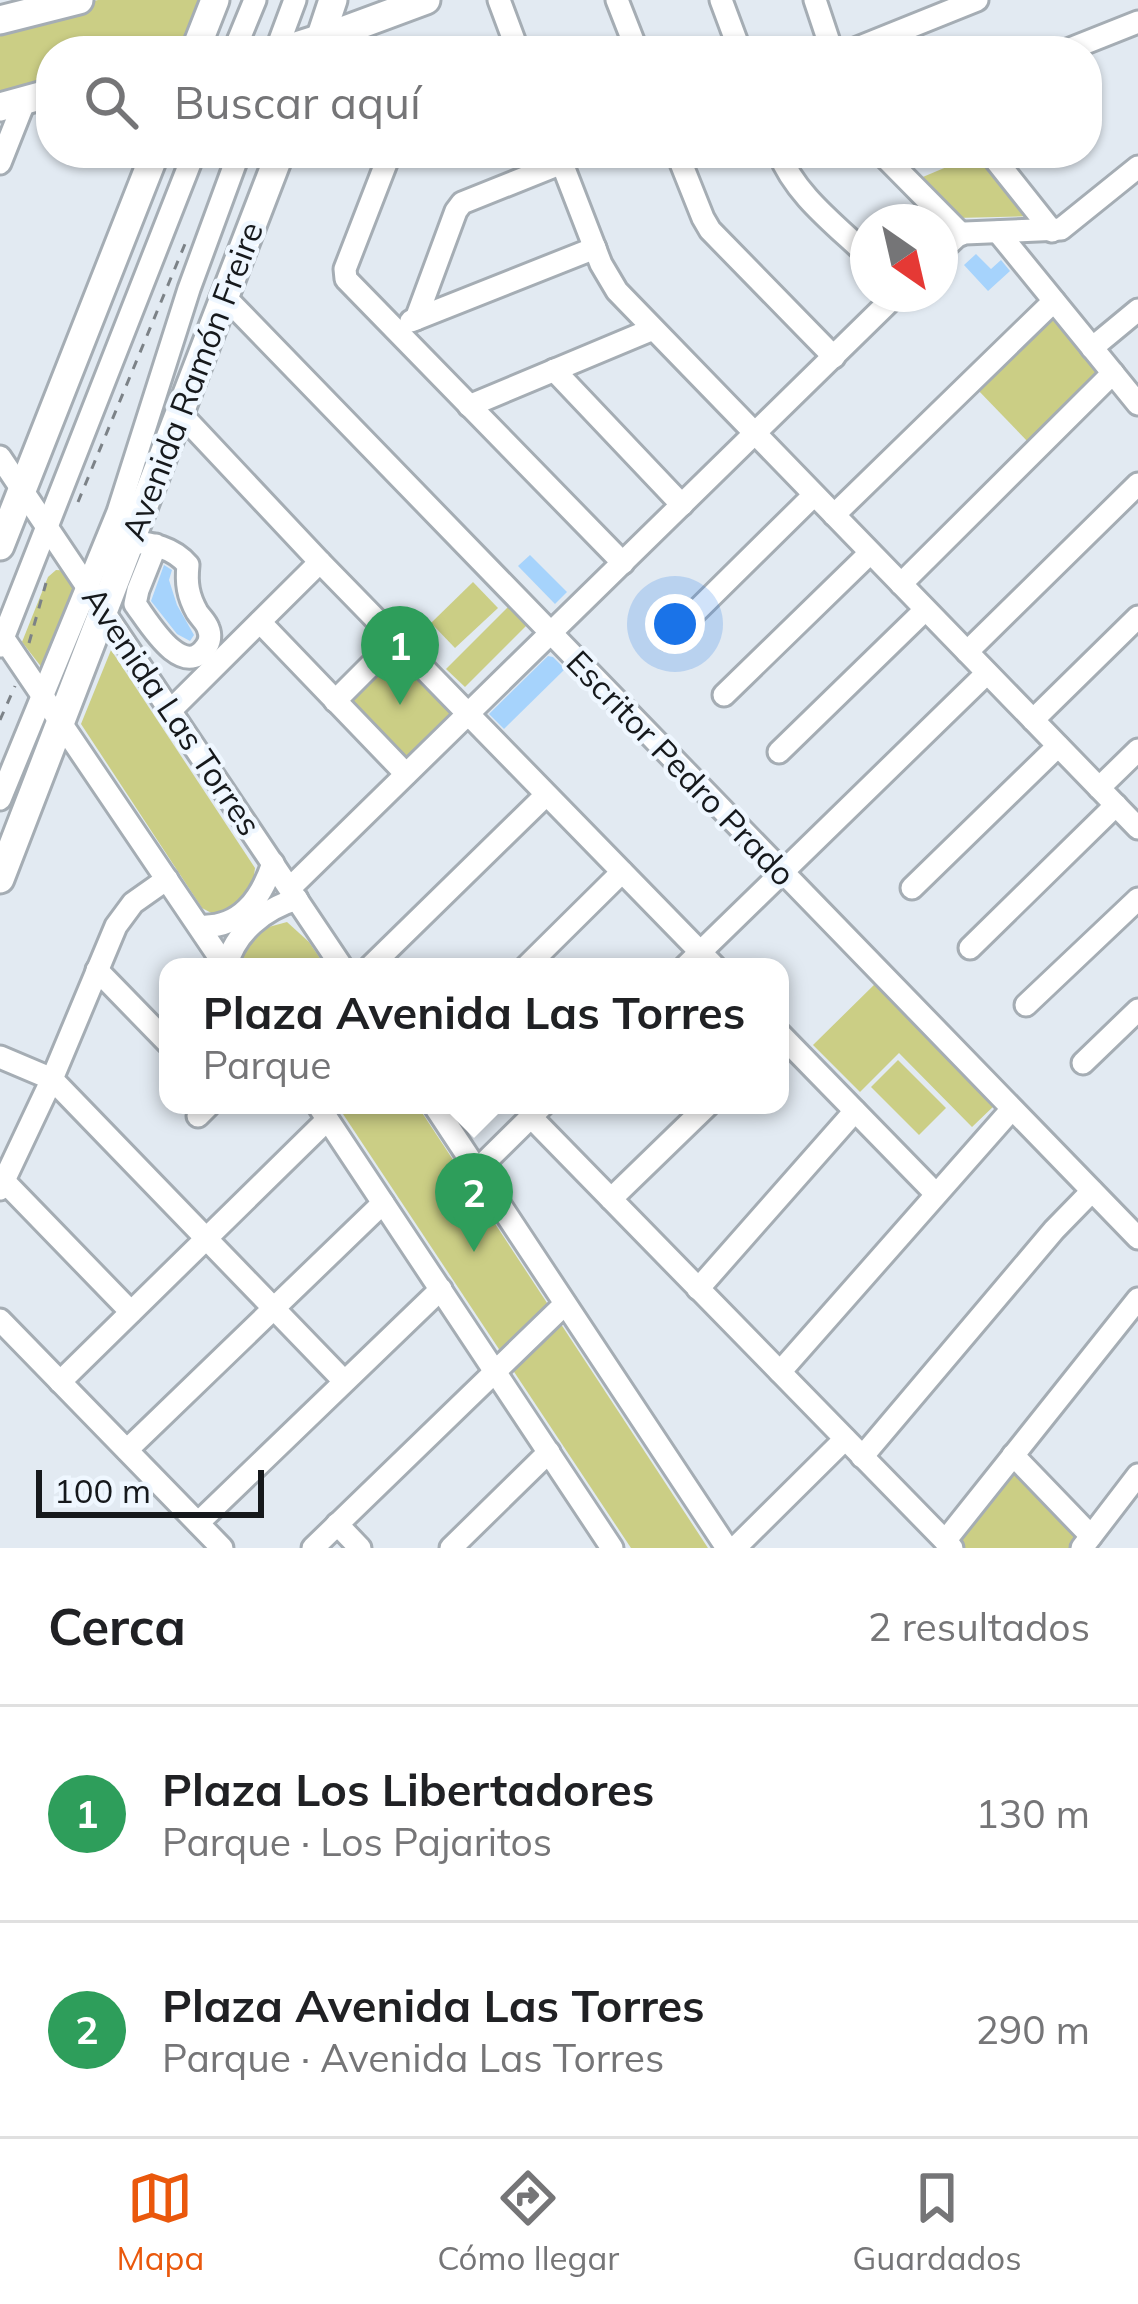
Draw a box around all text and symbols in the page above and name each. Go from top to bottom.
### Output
search box [36,36,1102,168]
icon: search [78,69,144,135]
text: Buscar aquí [174,74,421,130]
north arrow [850,204,958,312]
street label: Avenida Ramón Freire [112,216,271,546]
street label: Avenida Las Torres [74,579,271,843]
your location [645,594,705,654]
pin: 1 [361,606,439,705]
street label: Escritor Pedro Prado [558,641,804,894]
popup [159,958,789,1114]
text: Plaza Avenida Las Torres [203,984,745,1040]
text: Parque [203,1040,332,1089]
pin: 2 [435,1153,513,1252]
scale bar [36,1464,264,1517]
text: 100 m [54,1470,151,1511]
text: Cerca [48,1594,186,1658]
text: 2 resultados [868,1602,1090,1651]
text: Plaza Los Libertadores [162,1761,654,1817]
text: 1 [75,1789,99,1838]
text: 130 m [975,1789,1090,1838]
text: Parque · Los Pajaritos [162,1817,552,1866]
text: Plaza Avenida Las Torres [162,1977,705,2033]
text: 2 [75,2005,99,2054]
text: 290 m [975,2005,1090,2054]
text: Parque · Avenida Las Torres [162,2033,664,2082]
tab: Mapa [116,2165,204,2278]
tab: Cómo llegar [437,2165,619,2278]
tab: Guardados [852,2165,1022,2278]

